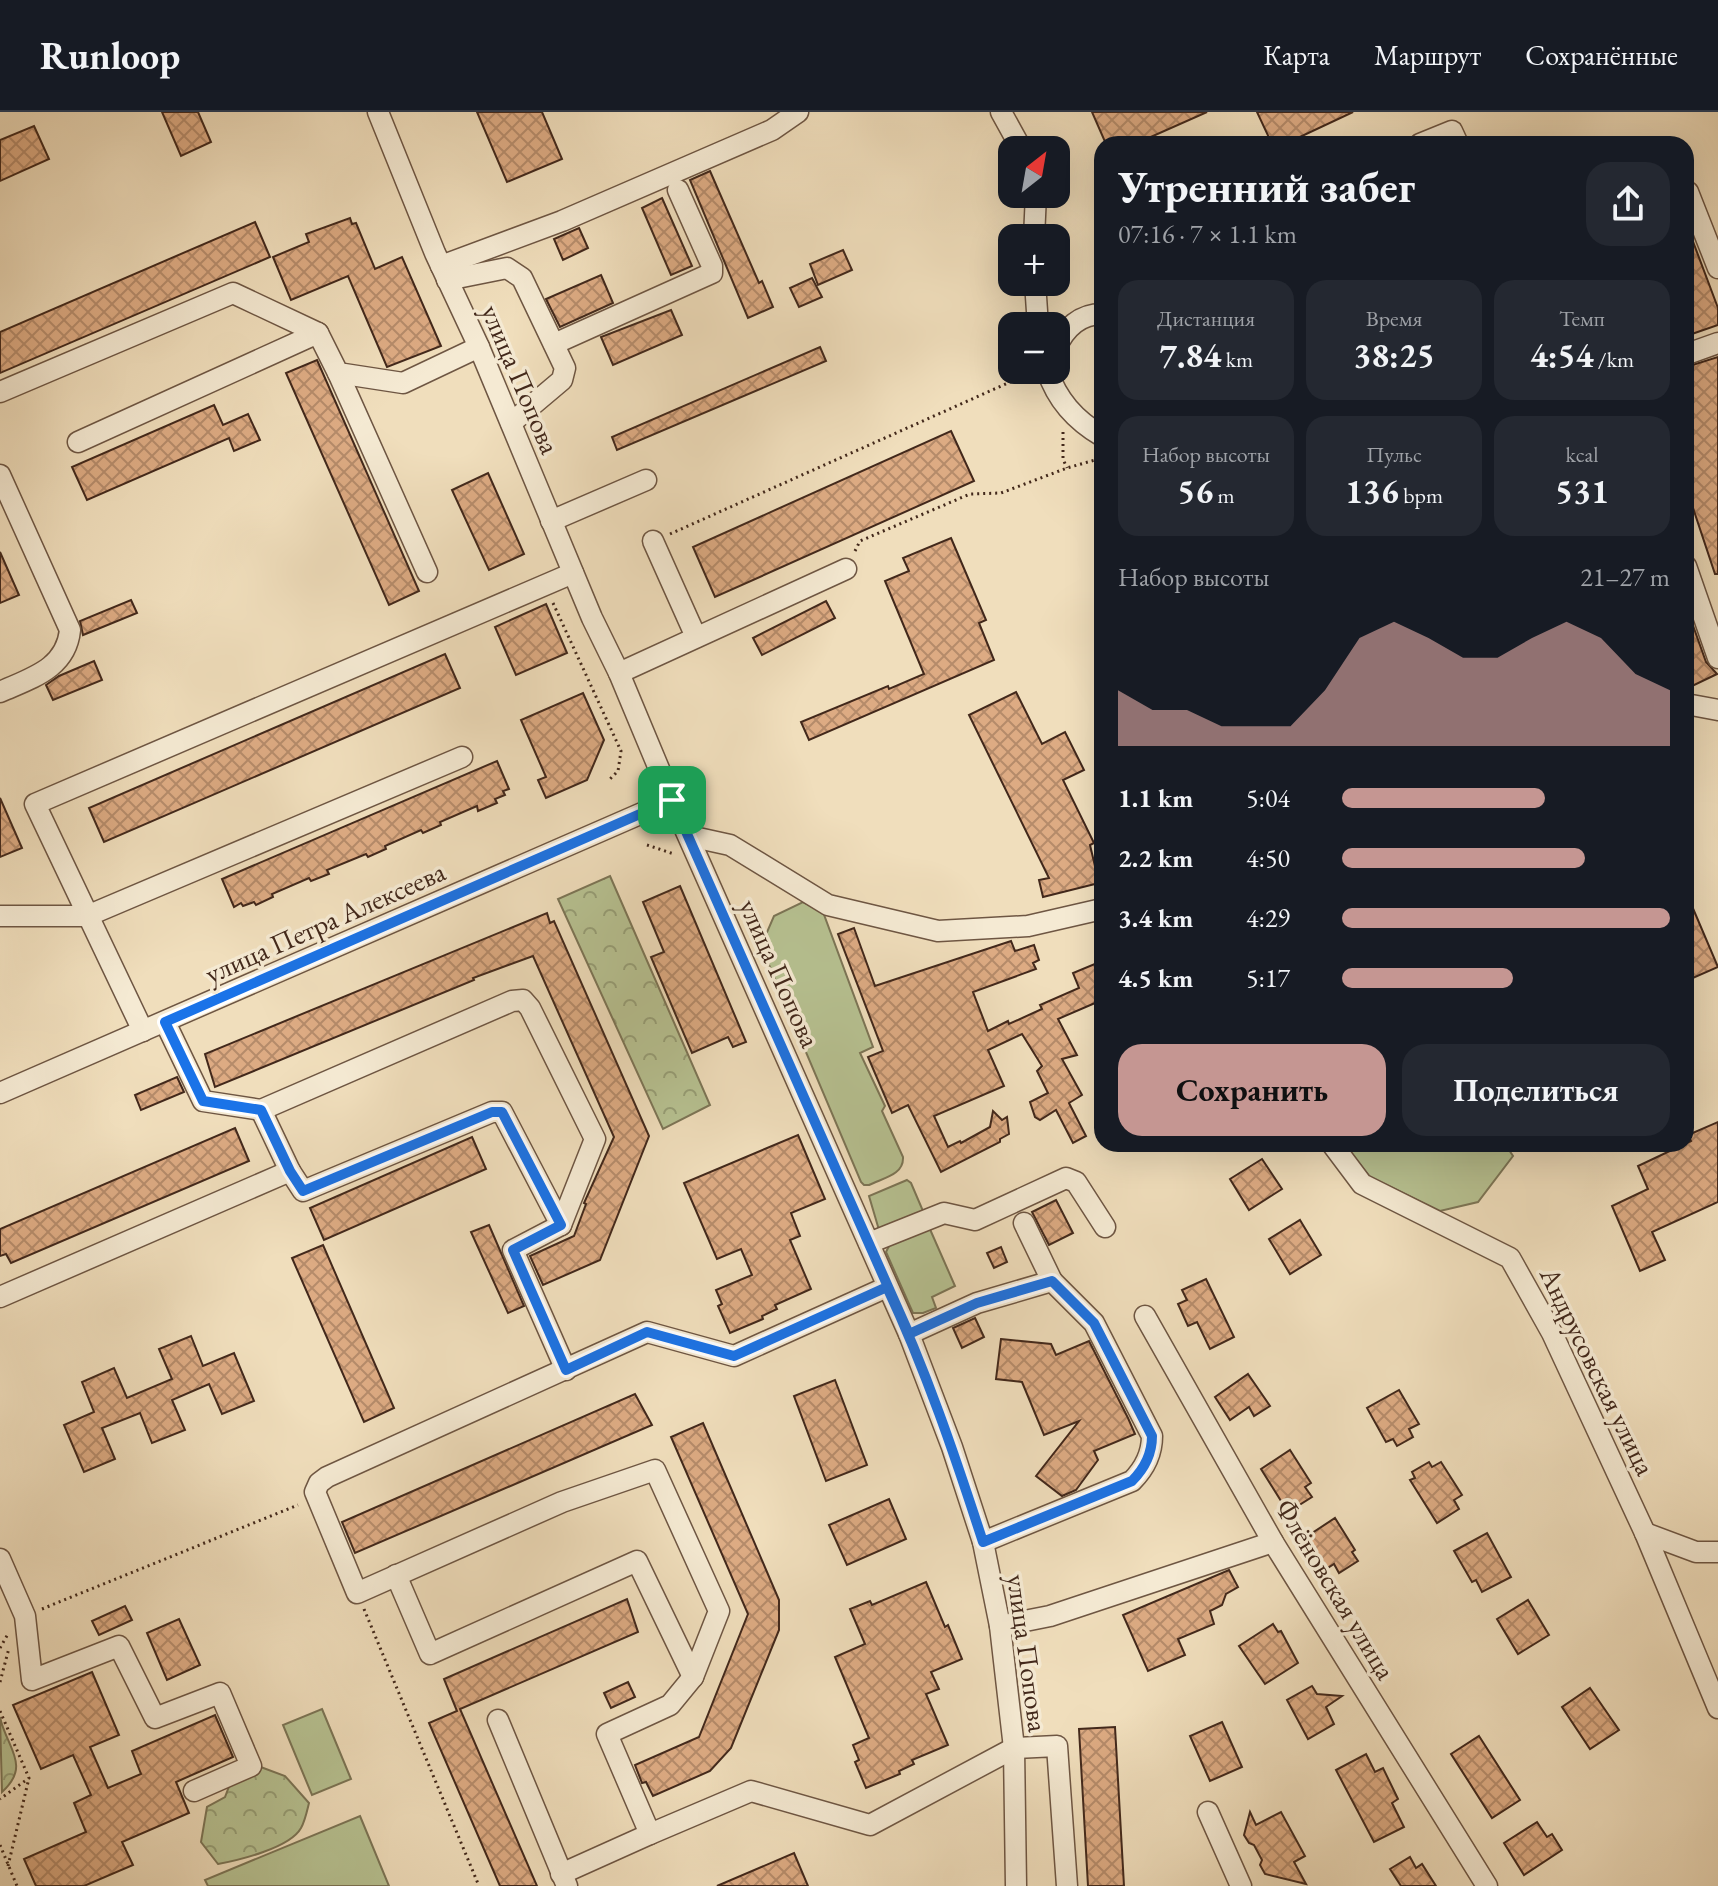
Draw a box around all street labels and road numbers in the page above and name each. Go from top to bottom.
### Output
street label: улица Попова [473,299,569,460]
street label: улица Петра Алексеева [199,852,452,991]
street label: улица Попова [731,893,829,1054]
street label: Андрусовская улица [1532,1260,1664,1482]
street label: Флёновская улица [1268,1492,1405,1687]
street label: улица Попова [999,1572,1057,1735]

